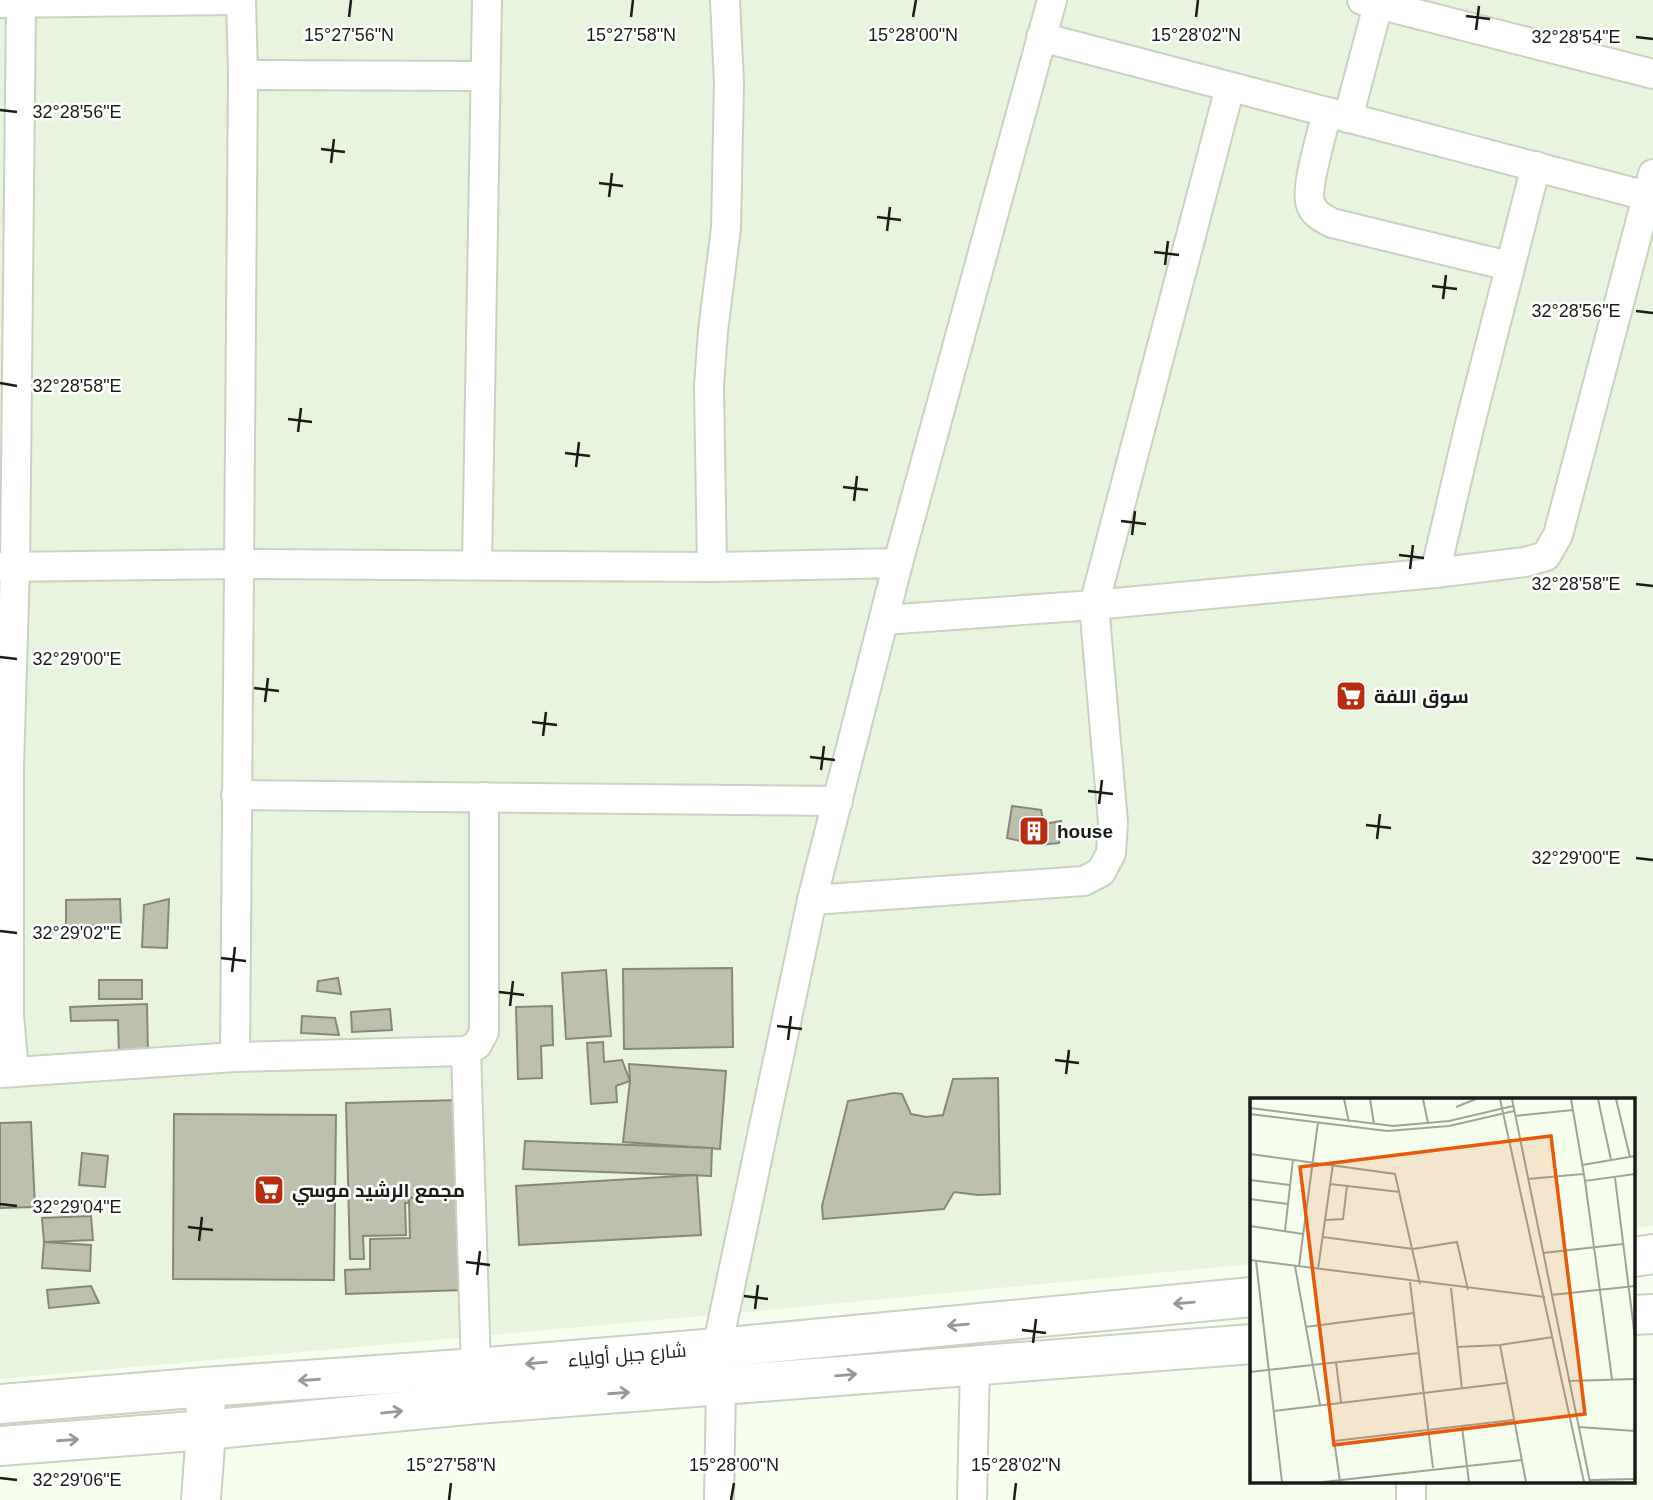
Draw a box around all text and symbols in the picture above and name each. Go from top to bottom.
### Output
text: 15°27'56"N [304,25,394,45]
text: 15°27'58"N [586,25,676,45]
text: 15°28'00"N [868,25,958,45]
text: 15°28'02"N [1151,25,1241,45]
text: 32°28'54"E [1531,27,1621,47]
text: 32°28'56"E [32,102,122,122]
text: 32°28'56"E [1531,301,1621,321]
text: 32°28'58"E [32,376,122,396]
text: 32°28'58"E [1531,574,1621,594]
text: 32°29'00"E [32,649,122,669]
supermarket icon: سوق اللفة [1334,679,1368,713]
place label: سوق اللفة [1374,686,1469,708]
building icon: house [1017,814,1051,848]
place label: house [1057,821,1113,842]
text: 32°29'00"E [1531,848,1621,868]
text: 32°29'02"E [32,923,122,943]
inset map [1250,1098,1636,1482]
supermarket icon: مجمع الرشيد موسي [252,1173,286,1207]
place label: مجمع الرشيد موسي [292,1180,465,1206]
text: 32°29'04"E [32,1197,122,1217]
one-way arrow [1174,1297,1196,1310]
one-way arrow [947,1319,970,1332]
street label: شارع جبل أولياء [567,1338,687,1374]
one-way arrow [525,1357,548,1370]
one-way arrow [834,1368,857,1381]
one-way arrow [298,1373,321,1386]
one-way arrow [607,1386,630,1399]
one-way arrow [380,1405,403,1418]
one-way arrow [56,1433,79,1446]
text: 15°27'58"N [406,1455,496,1475]
text: 15°28'00"N [689,1455,779,1475]
text: 15°28'02"N [971,1455,1061,1475]
text: 32°29'06"E [32,1470,122,1490]

